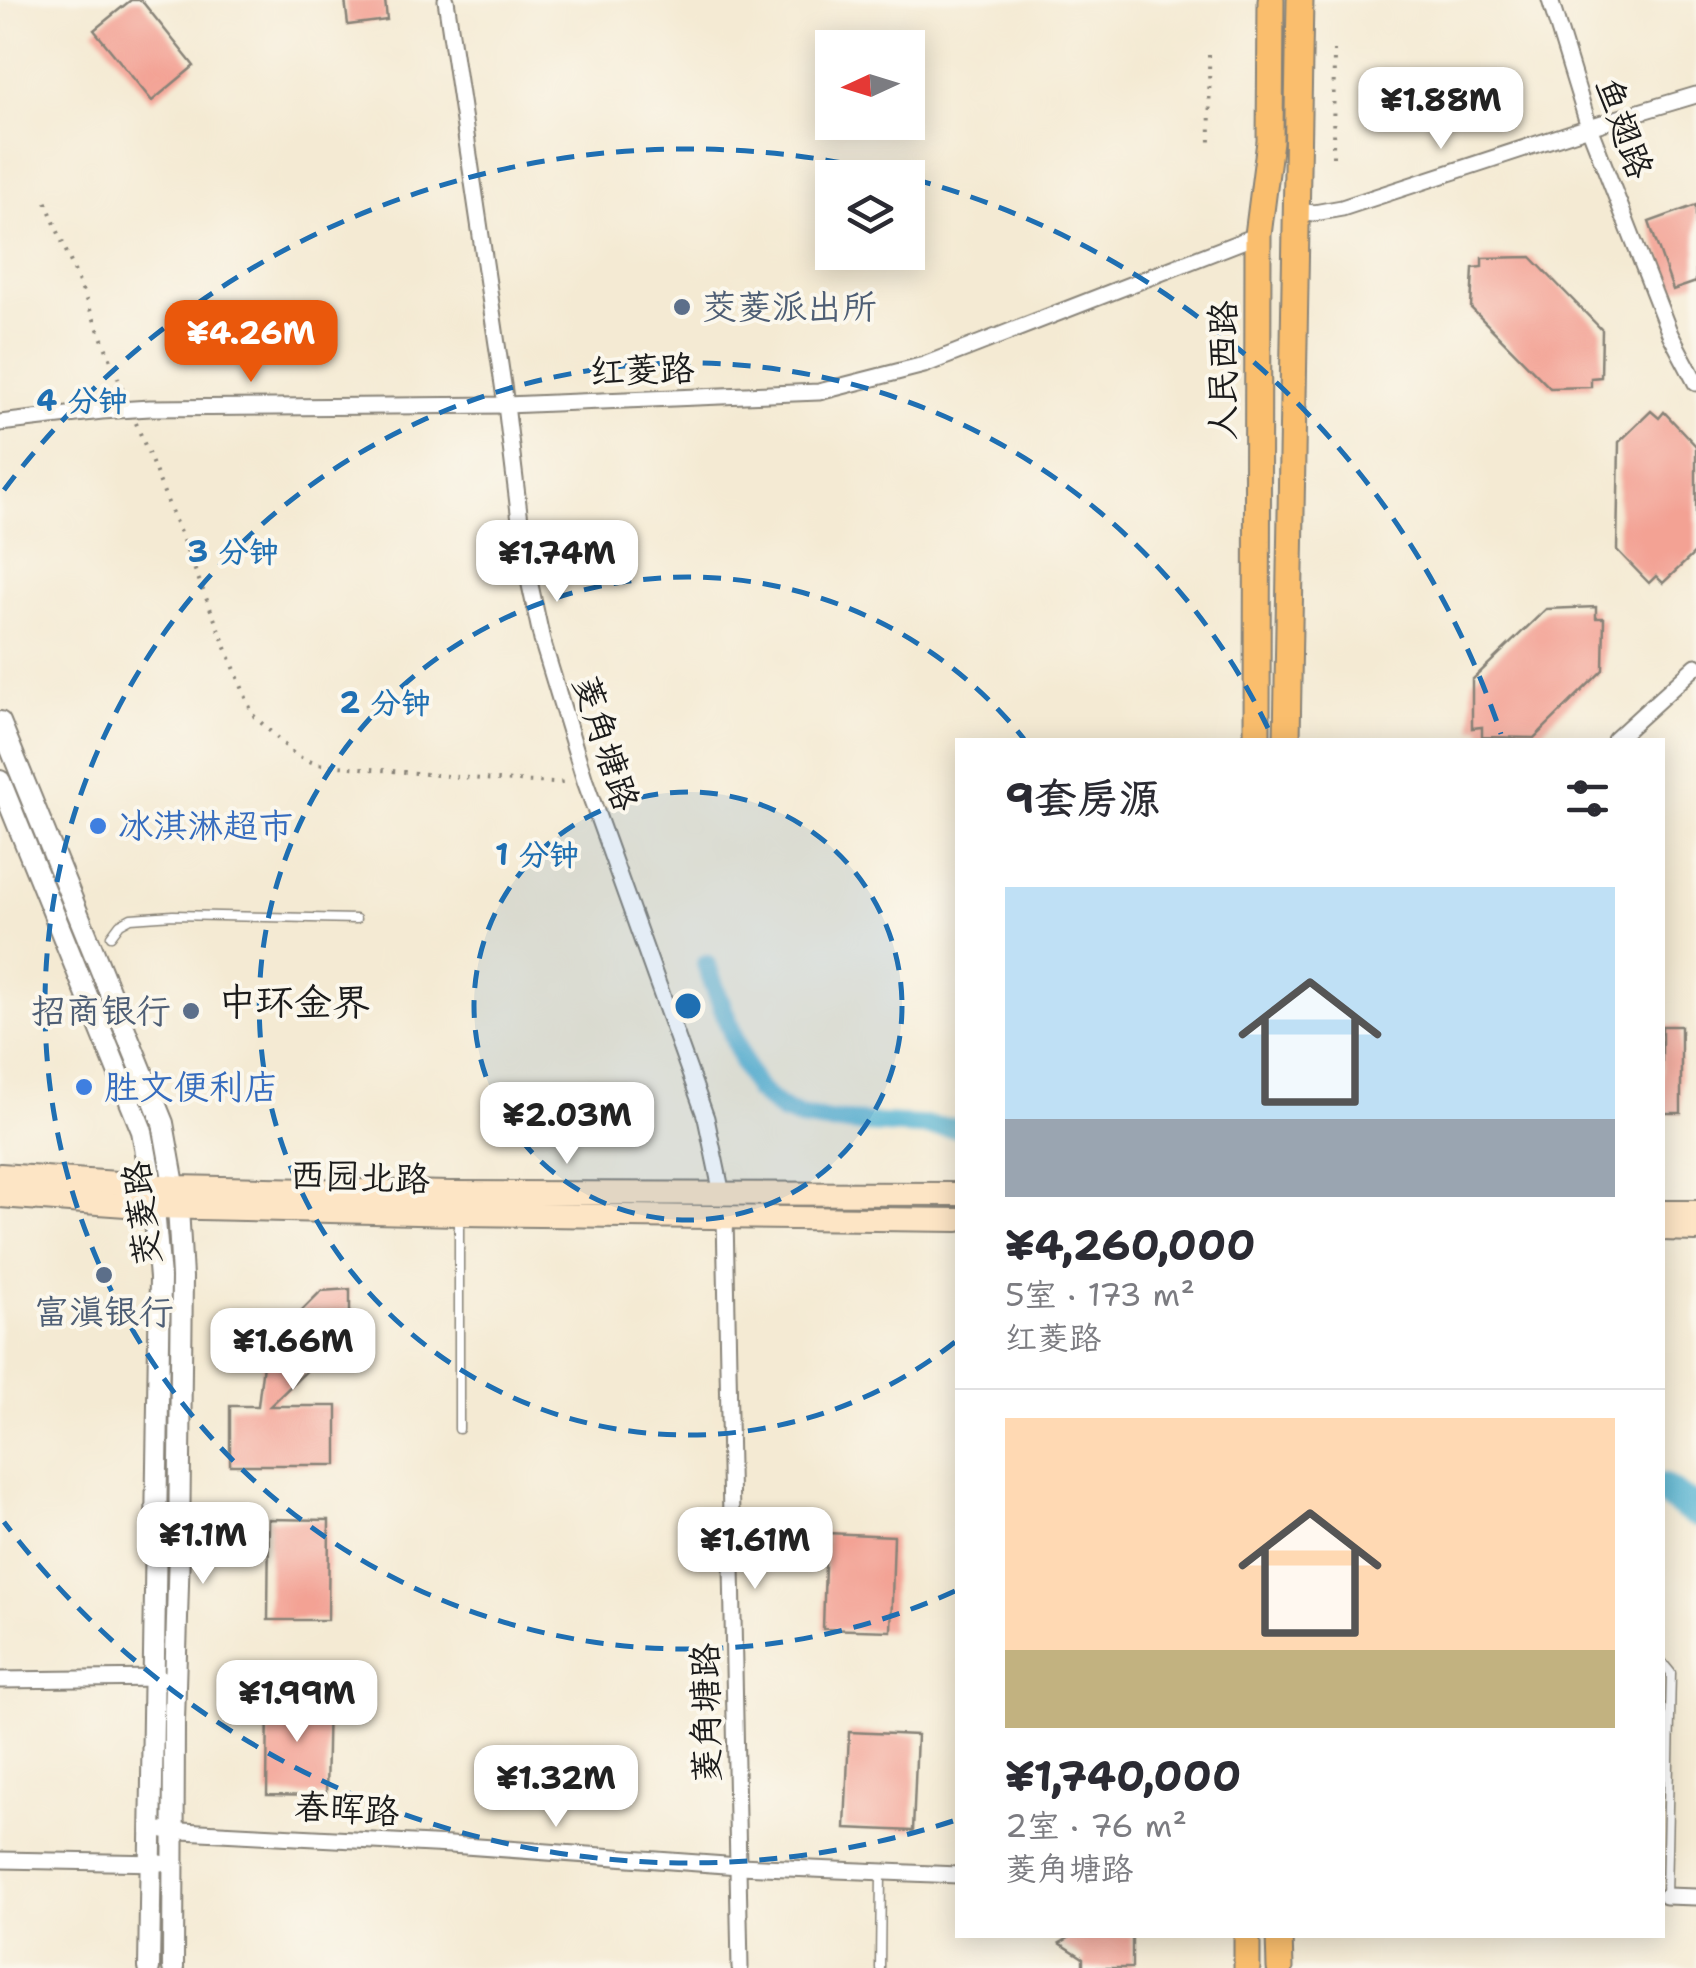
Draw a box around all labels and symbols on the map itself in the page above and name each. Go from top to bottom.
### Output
north arrow [815,30,925,140]
pin: ¥1.88M [1360,67,1522,152]
street label: 鱼翅路 [1584,70,1665,185]
place label: 茭菱派出所 [702,283,877,330]
marker: 茭菱派出所 [671,296,693,318]
pin: ¥4.26M [170,300,332,385]
street label: 人民西路 [1199,300,1246,440]
street label: 红菱路 [589,344,695,395]
text: 4 分钟 [36,380,128,421]
pin: ¥1.74M [476,520,638,605]
text: 3 分钟 [187,531,279,572]
street label: 菱角塘路 [562,669,650,817]
text: 2 分钟 [339,682,431,723]
place label: 冰淇淋超市 [118,802,293,849]
marker: 冰淇淋超市 [87,815,109,837]
text: 1 分钟 [495,834,579,875]
district label: 中环金界 [218,976,370,1027]
place label: 招商银行 [31,987,171,1034]
centre of rings [670,988,706,1024]
marker: 招商银行 [180,1000,202,1022]
place label: 胜文便利店 [104,1063,279,1110]
marker: 胜文便利店 [73,1076,95,1098]
pin: ¥2.03M [486,1082,648,1167]
street label: 西园北路 [289,1151,431,1202]
street label: 茭菱路 [112,1158,171,1268]
marker: 富滇银行 [93,1264,115,1286]
place label: 富滇银行 [34,1288,174,1335]
pin: ¥1.66M [212,1308,374,1393]
pin: ¥1.1M [133,1502,273,1587]
pin: ¥1.61M [674,1507,836,1592]
street label: 菱角塘路 [681,1643,730,1783]
pin: ¥1.99M [216,1660,378,1745]
pin: ¥1.32M [475,1745,637,1830]
street label: 春晖路 [293,1782,401,1835]

